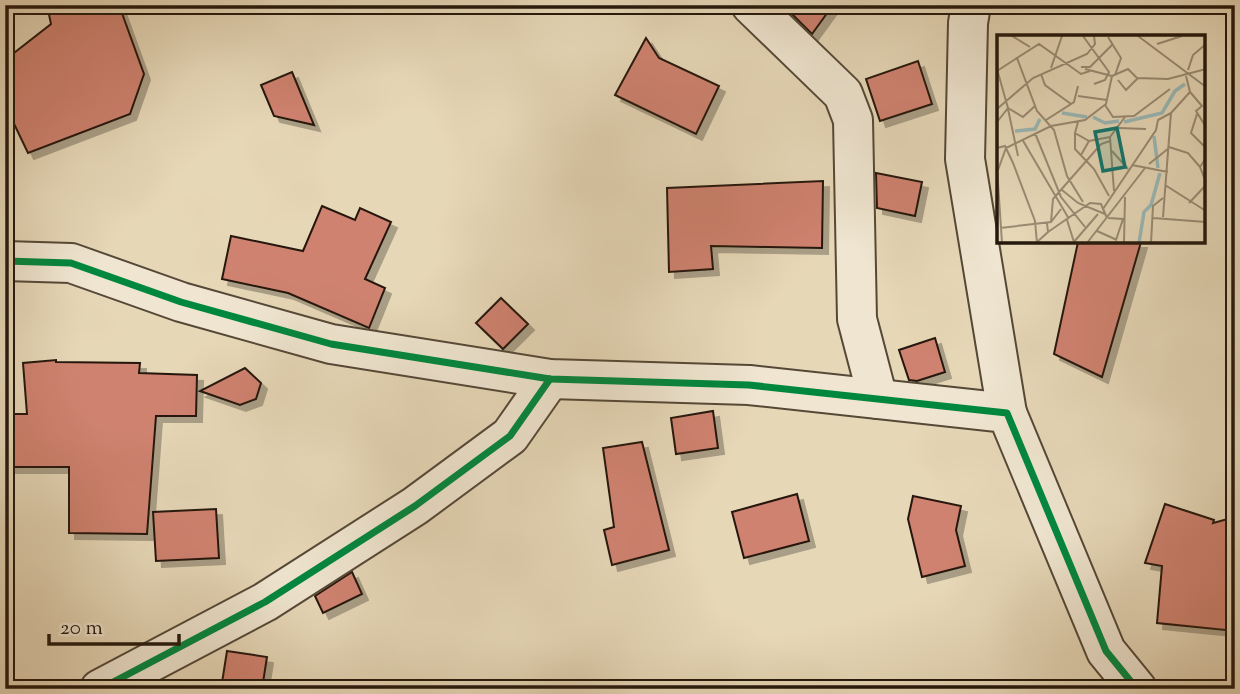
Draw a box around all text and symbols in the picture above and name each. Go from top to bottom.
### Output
inset map [997,35,1205,243]
scale bar [49,603,178,647]
text: 20 m [60,614,103,644]

